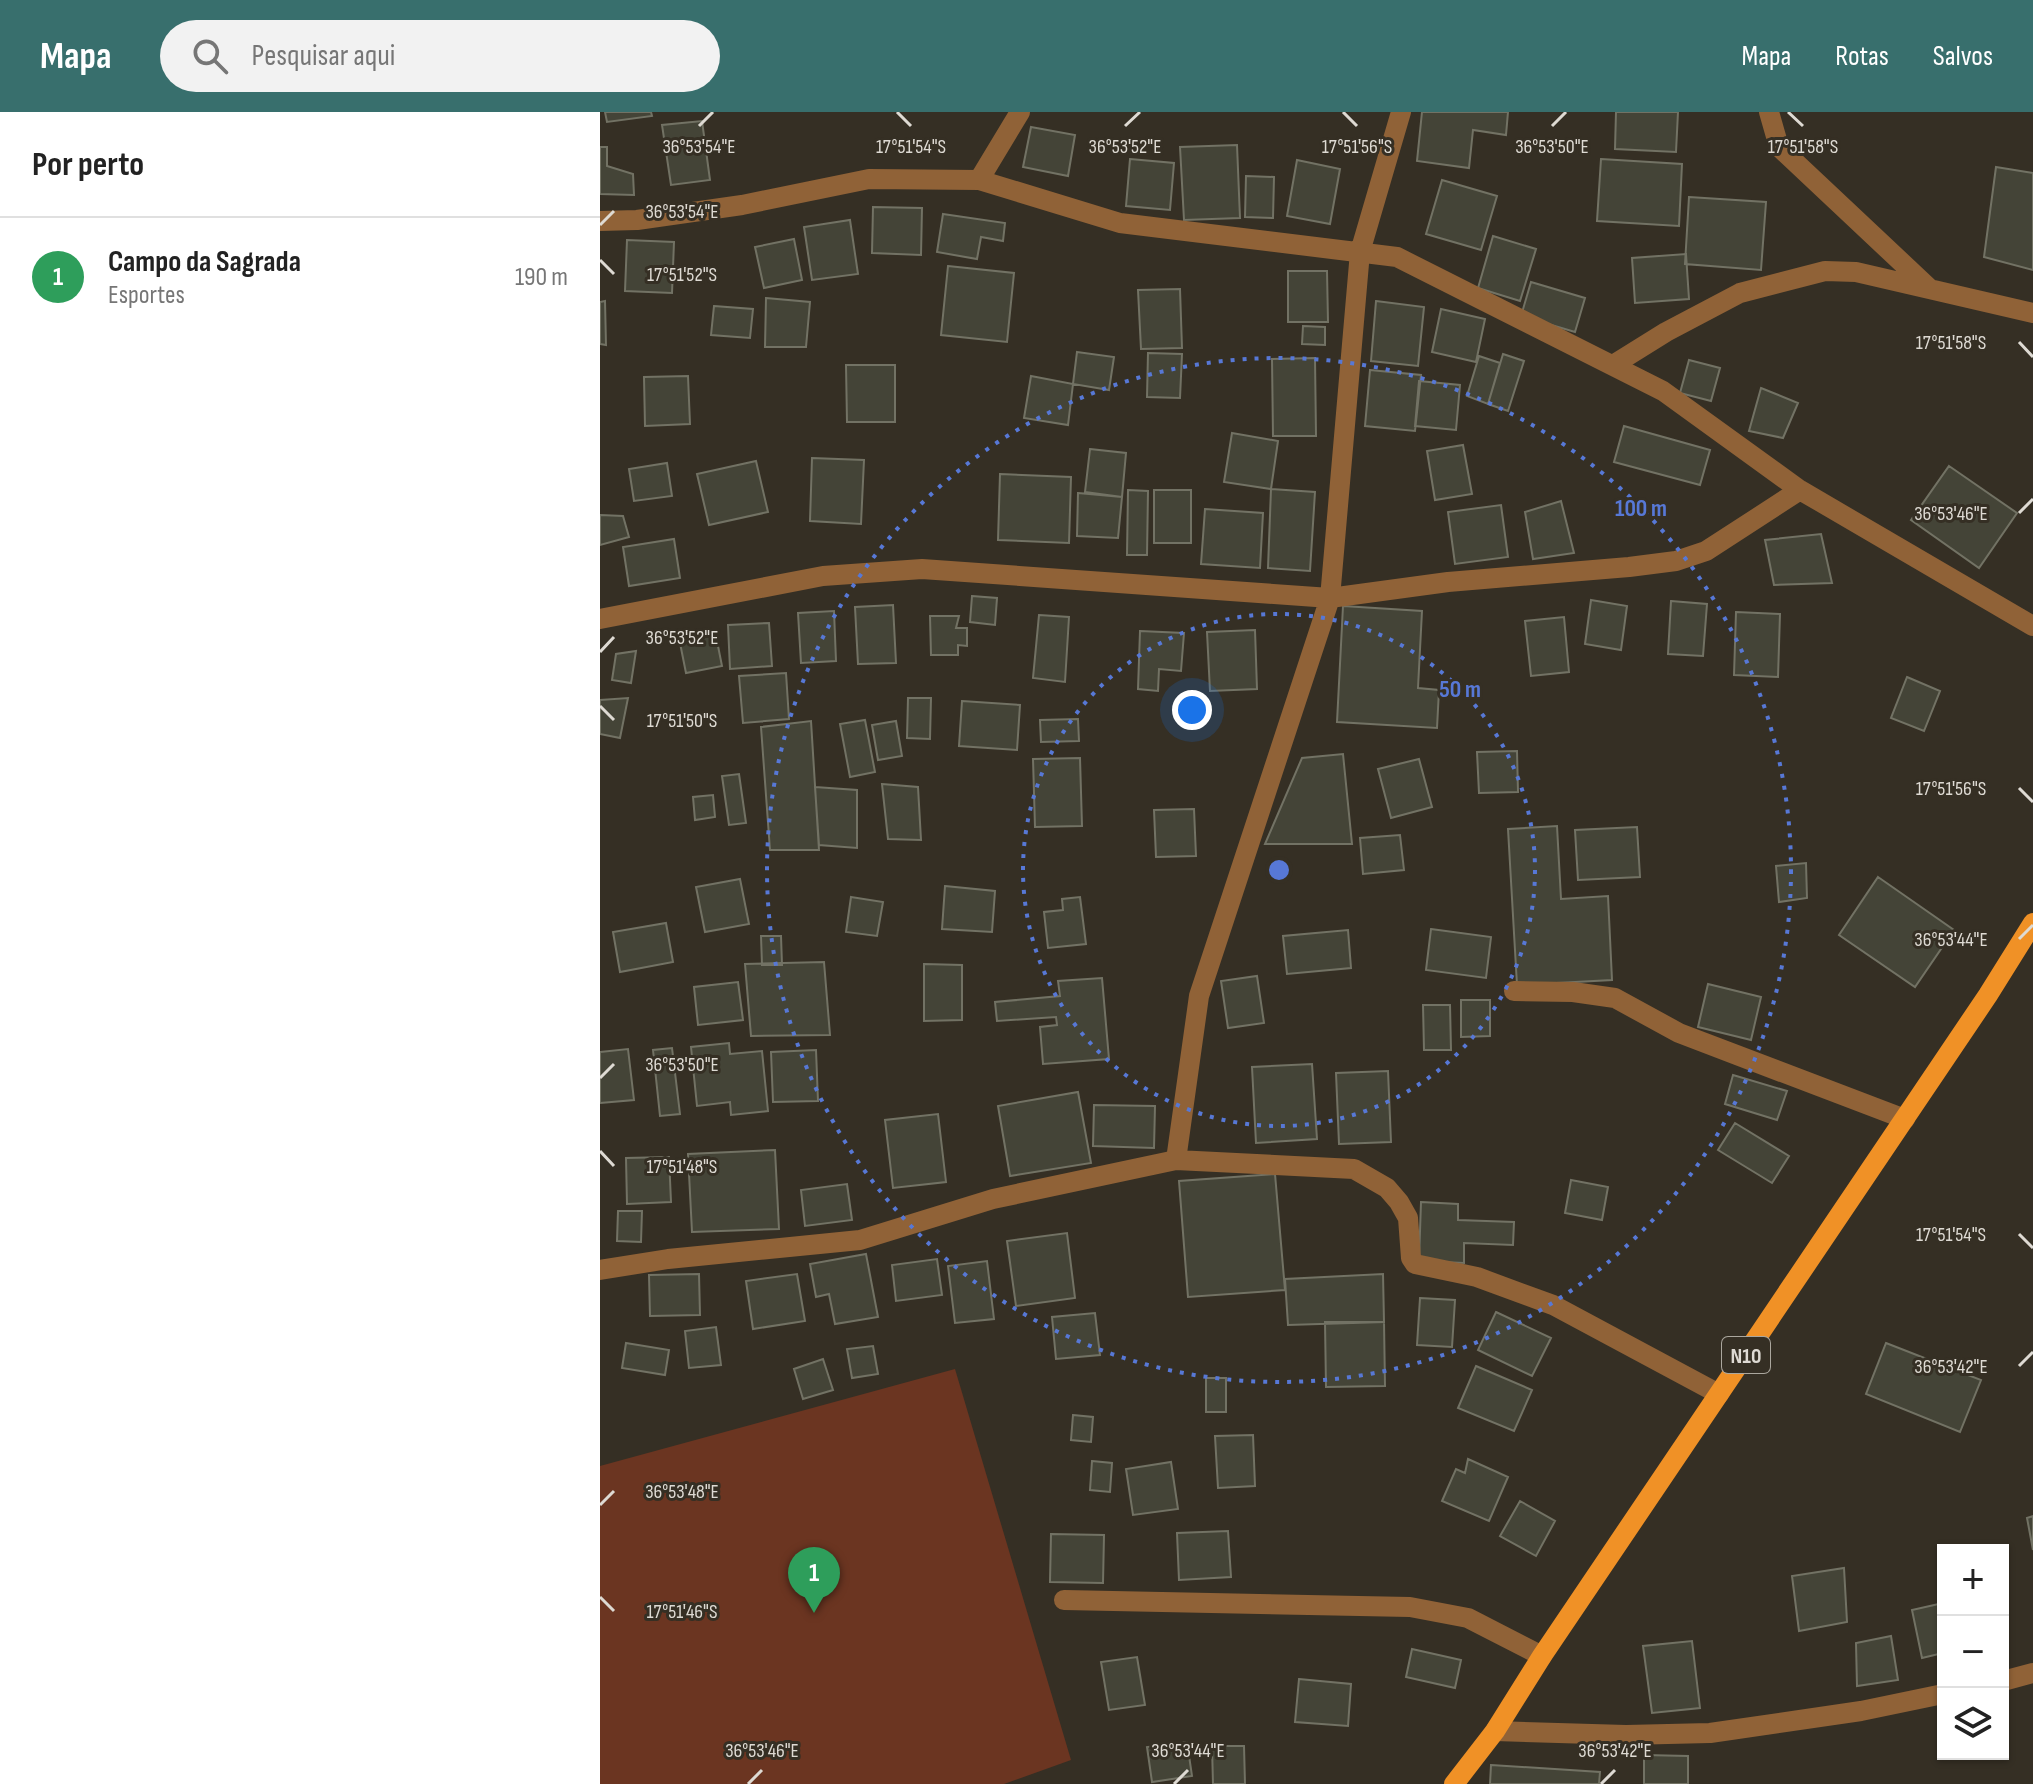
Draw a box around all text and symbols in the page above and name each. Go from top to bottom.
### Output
search box [160,20,720,92]
text: Mapa [40,34,112,79]
icon: search [188,34,232,78]
text: Pesquisar aqui [252,38,395,74]
text: Mapa [1742,40,1791,73]
text: Rotas [1835,40,1889,73]
text: Salvos [1933,40,1993,73]
text: 36°53'54"E [663,135,736,159]
text: 17°51'54"S [876,135,946,159]
text: 36°53'52"E [1089,135,1161,159]
text: 17°51'56"S [1322,135,1392,159]
text: 36°53'50"E [1515,135,1589,159]
text: 17°51'58"S [1768,135,1838,159]
text: Por perto [32,144,144,185]
text: 36°53'54"E [646,200,719,224]
text: Campo da Sagrada [108,244,301,280]
text: 1 [53,262,63,293]
text: 190 m [515,262,568,293]
text: 17°51'52"S [647,263,717,287]
text: Esportes [108,280,185,311]
text: 17°51'58"S [1916,331,1986,355]
text: 100 m [1615,494,1667,523]
text: 36°53'46"E [1914,502,1988,526]
text: 36°53'52"E [646,626,718,650]
text: 50 m [1439,675,1481,704]
your location [1172,690,1212,730]
text: 17°51'50"S [647,709,717,733]
text: 17°51'56"S [1916,777,1986,801]
centre of rings [1265,856,1293,884]
text: 36°53'44"E [1914,928,1988,952]
text: 36°53'50"E [645,1053,719,1077]
text: 17°51'48"S [647,1155,717,1179]
text: 17°51'54"S [1916,1223,1986,1247]
road number: N10 [1722,1337,1770,1373]
text: 36°53'42"E [1914,1355,1988,1379]
text: 36°53'48"E [645,1480,719,1504]
map controls [1937,1544,2009,1760]
button: + [1937,1544,2009,1616]
pin: 1 [788,1547,840,1613]
text: 17°51'46"S [647,1600,717,1624]
button: − [1937,1616,2009,1688]
button: layers [1937,1688,2009,1760]
text: 36°53'46"E [725,1739,799,1763]
text: 36°53'44"E [1151,1739,1225,1763]
text: 36°53'42"E [1578,1739,1652,1763]

